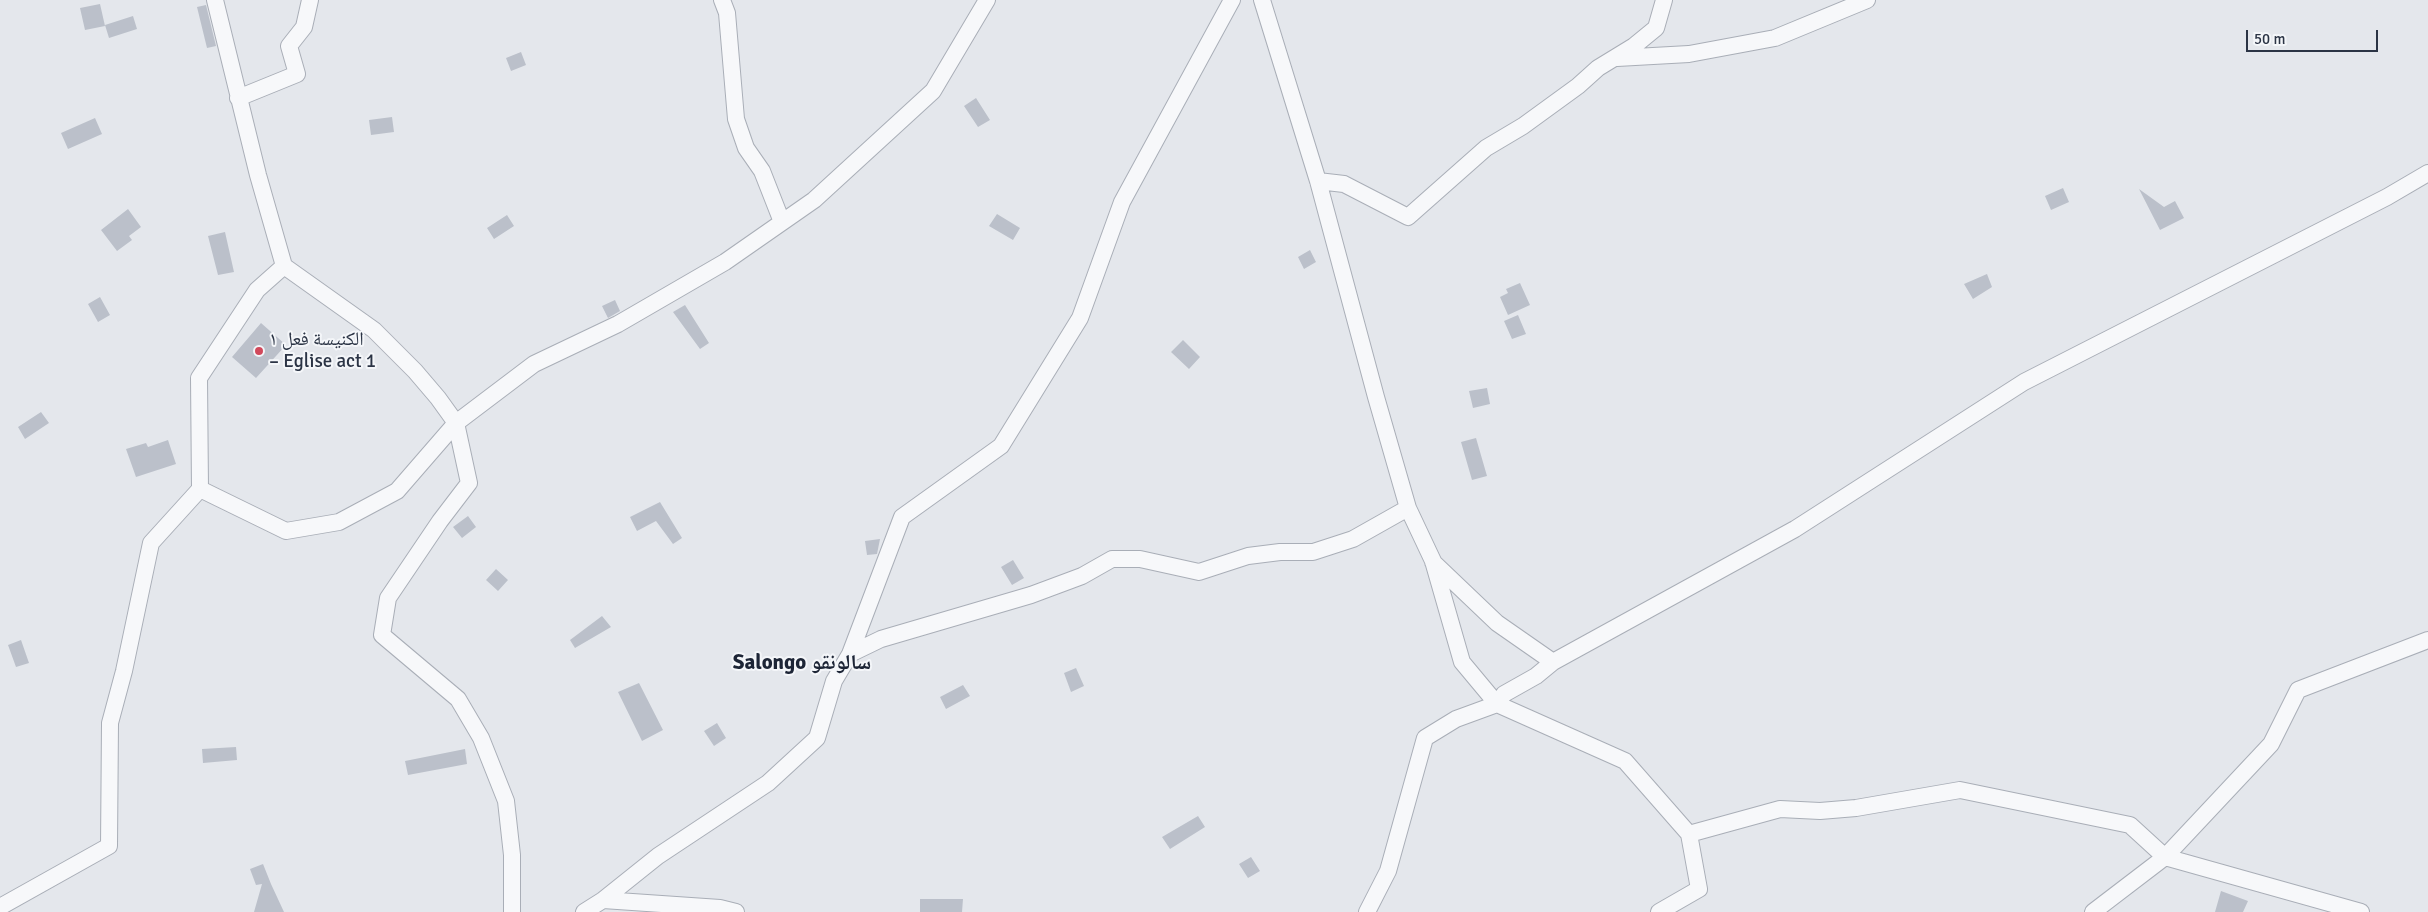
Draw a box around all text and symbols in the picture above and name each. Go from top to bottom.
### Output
scale bar [2248,20,2380,52]
text: 50 m [2254,30,2285,48]
place label: الكنيسة فعل ۱ – Eglise act 1 [269,329,376,373]
marker: الكنيسة فعل ۱ – Eglise act 1 [253,345,265,357]
district label: Salongo سالونقو [733,650,871,676]

